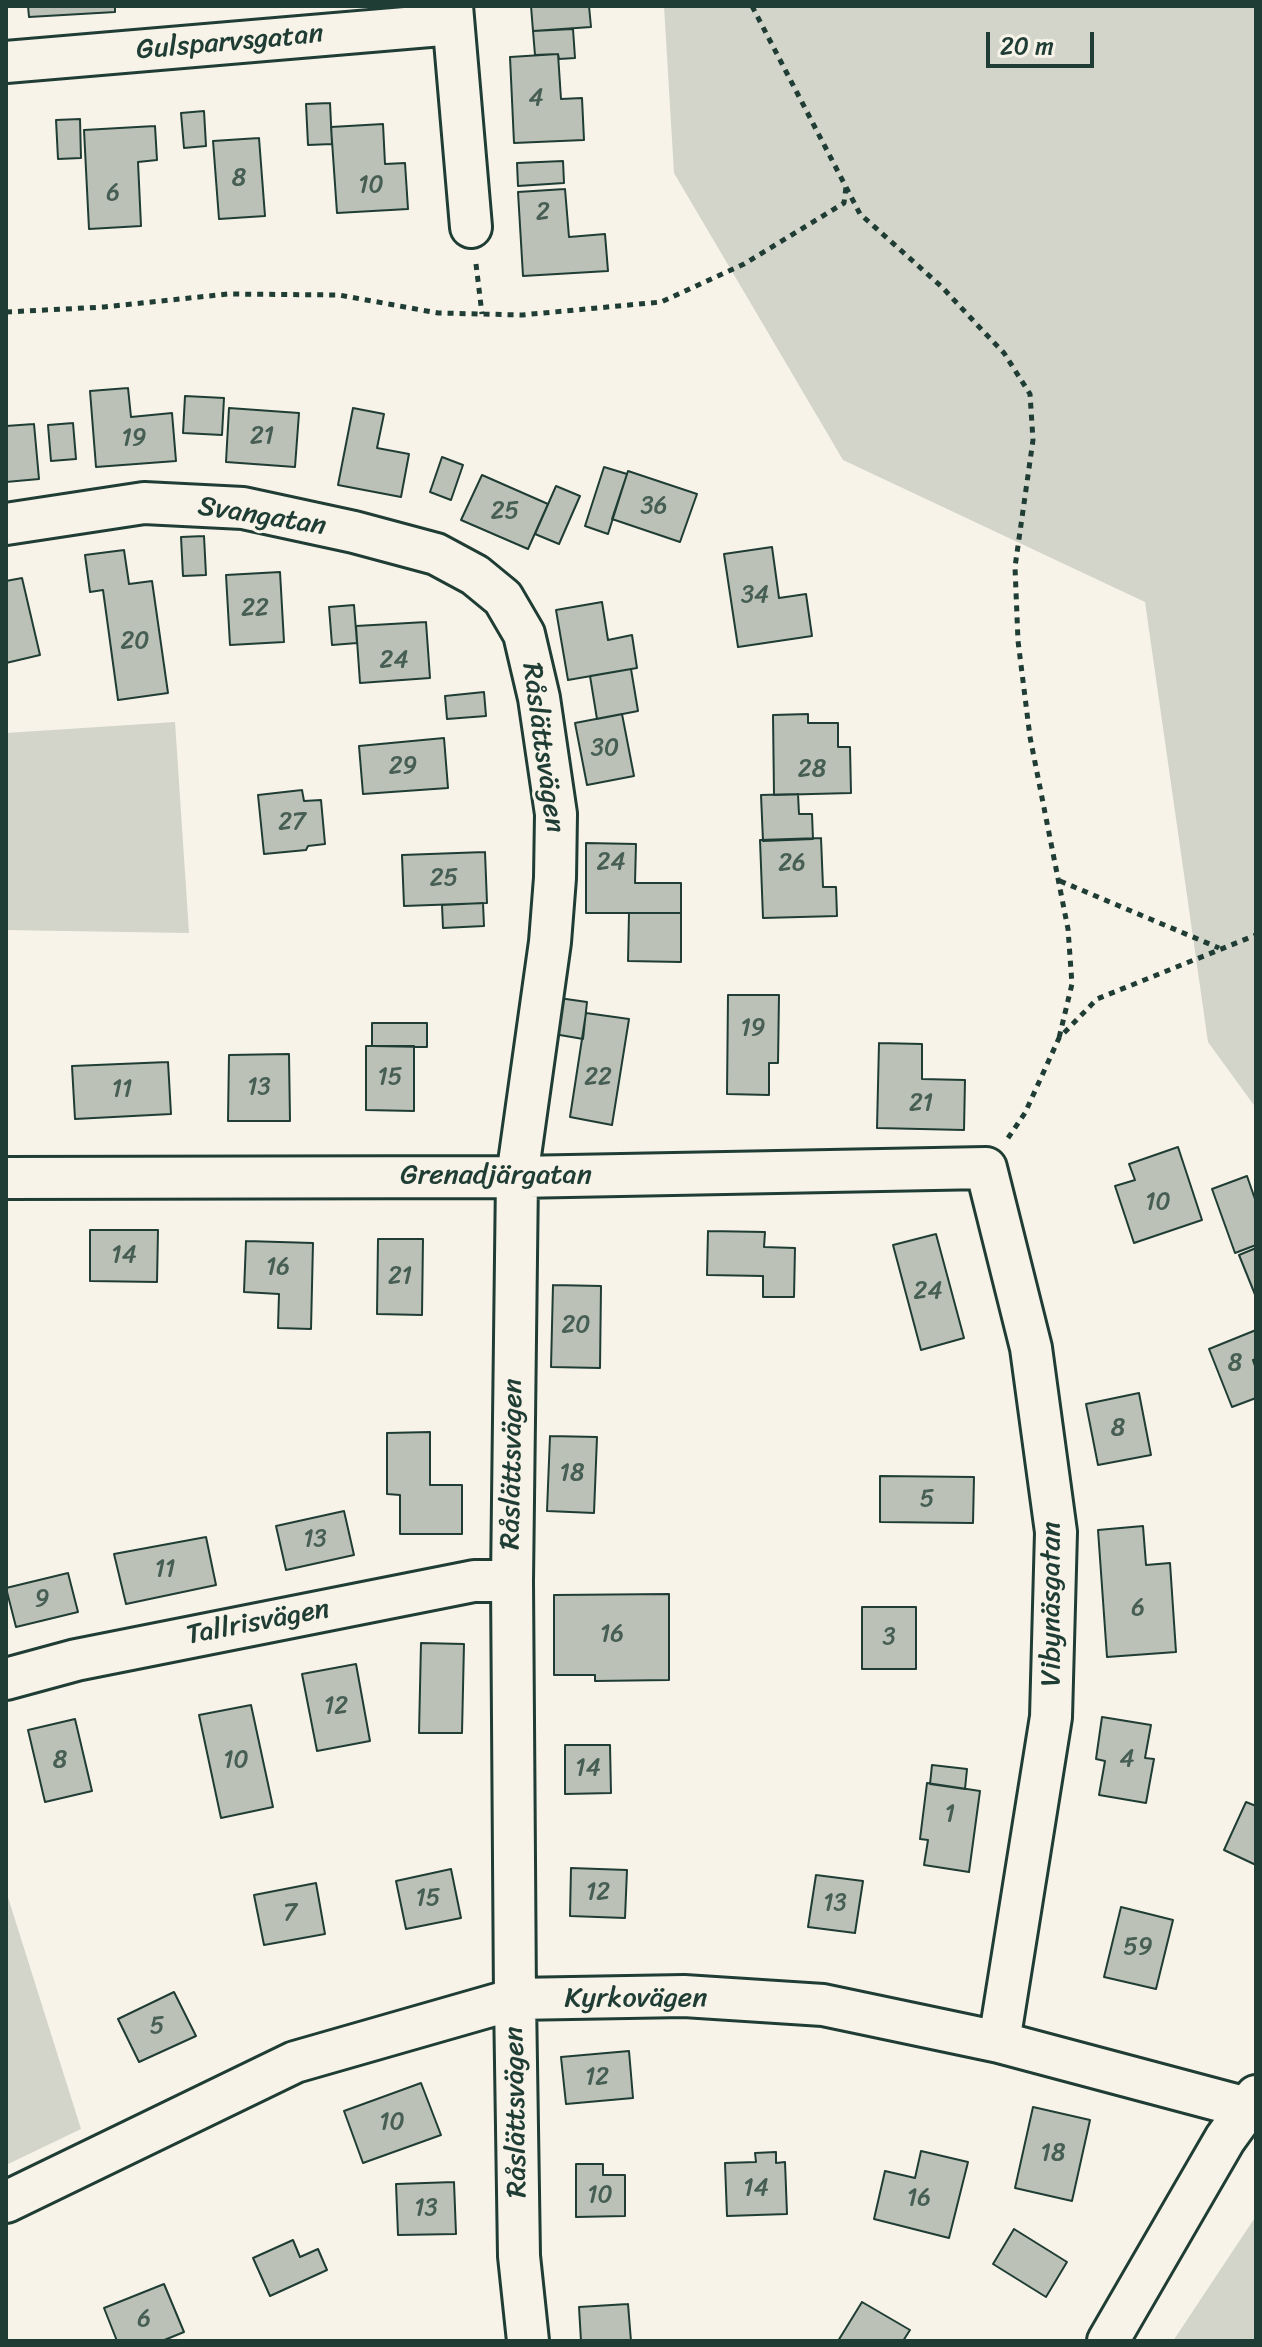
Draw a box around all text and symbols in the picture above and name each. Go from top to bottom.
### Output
scale bar [990,16,1098,66]
street label: Gulsparvsgatan [135,18,325,68]
text: 20 m [1000,25,1054,67]
house number: 4 [529,85,543,113]
house number: 8 [232,165,246,193]
house number: 10 [358,172,384,200]
house number: 6 [106,180,120,208]
house number: 2 [536,199,550,227]
house number: 21 [250,423,274,451]
house number: 19 [121,425,147,453]
street label: Svangatan [196,490,328,544]
house number: 36 [641,493,667,521]
house number: 25 [491,498,519,526]
house number: 34 [741,582,769,610]
house number: 22 [241,595,269,623]
house number: 20 [120,628,150,656]
house number: 24 [380,647,408,675]
street label: Råslättsvägen [513,661,571,835]
house number: 30 [591,735,619,763]
house number: 29 [389,753,417,781]
house number: 28 [798,756,826,784]
house number: 27 [278,809,306,837]
house number: 24 [597,849,625,877]
house number: 26 [778,850,806,878]
house number: 25 [430,865,458,893]
house number: 19 [740,1015,766,1043]
house number: 15 [378,1064,402,1092]
house number: 22 [584,1064,612,1092]
house number: 13 [247,1074,271,1102]
house number: 11 [112,1076,132,1104]
house number: 21 [909,1090,933,1118]
street label: Grenadjärgatan [400,1159,592,1193]
house number: 10 [1145,1189,1171,1217]
house number: 14 [111,1242,137,1270]
house number: 16 [266,1254,290,1282]
house number: 21 [388,1263,412,1291]
house number: 24 [914,1278,942,1306]
house number: 20 [561,1312,591,1340]
house number: 8 [1228,1350,1242,1378]
street label: Råslättsvägen [495,1378,531,1550]
house number: 8 [1111,1415,1125,1443]
house number: 18 [560,1460,584,1488]
house number: 5 [920,1486,934,1514]
street label: Vibynäsgatan [1035,1521,1069,1687]
house number: 13 [303,1526,327,1554]
house number: 11 [155,1556,175,1584]
house number: 9 [35,1586,49,1614]
street label: Tallrisvägen [184,1593,332,1653]
house number: 6 [1131,1595,1145,1623]
house number: 16 [600,1621,624,1649]
house number: 3 [882,1624,896,1652]
house number: 12 [324,1693,348,1721]
house number: 4 [1120,1746,1134,1774]
house number: 8 [53,1747,67,1775]
house number: 10 [223,1747,249,1775]
house number: 14 [575,1755,601,1783]
house number: 1 [945,1801,955,1829]
house number: 12 [586,1879,610,1907]
house number: 15 [416,1885,440,1913]
house number: 13 [823,1890,847,1918]
house number: 7 [283,1900,297,1928]
house number: 59 [1123,1934,1153,1962]
street label: Kyrkovägen [565,1982,707,2016]
house number: 5 [150,2013,164,2041]
street label: Råslättsvägen [499,2026,535,2198]
house number: 12 [585,2064,609,2092]
house number: 10 [379,2109,405,2137]
house number: 18 [1041,2140,1065,2168]
house number: 14 [743,2175,769,2203]
house number: 10 [587,2182,613,2210]
house number: 16 [907,2185,931,2213]
house number: 13 [414,2195,438,2223]
house number: 6 [137,2306,151,2334]

